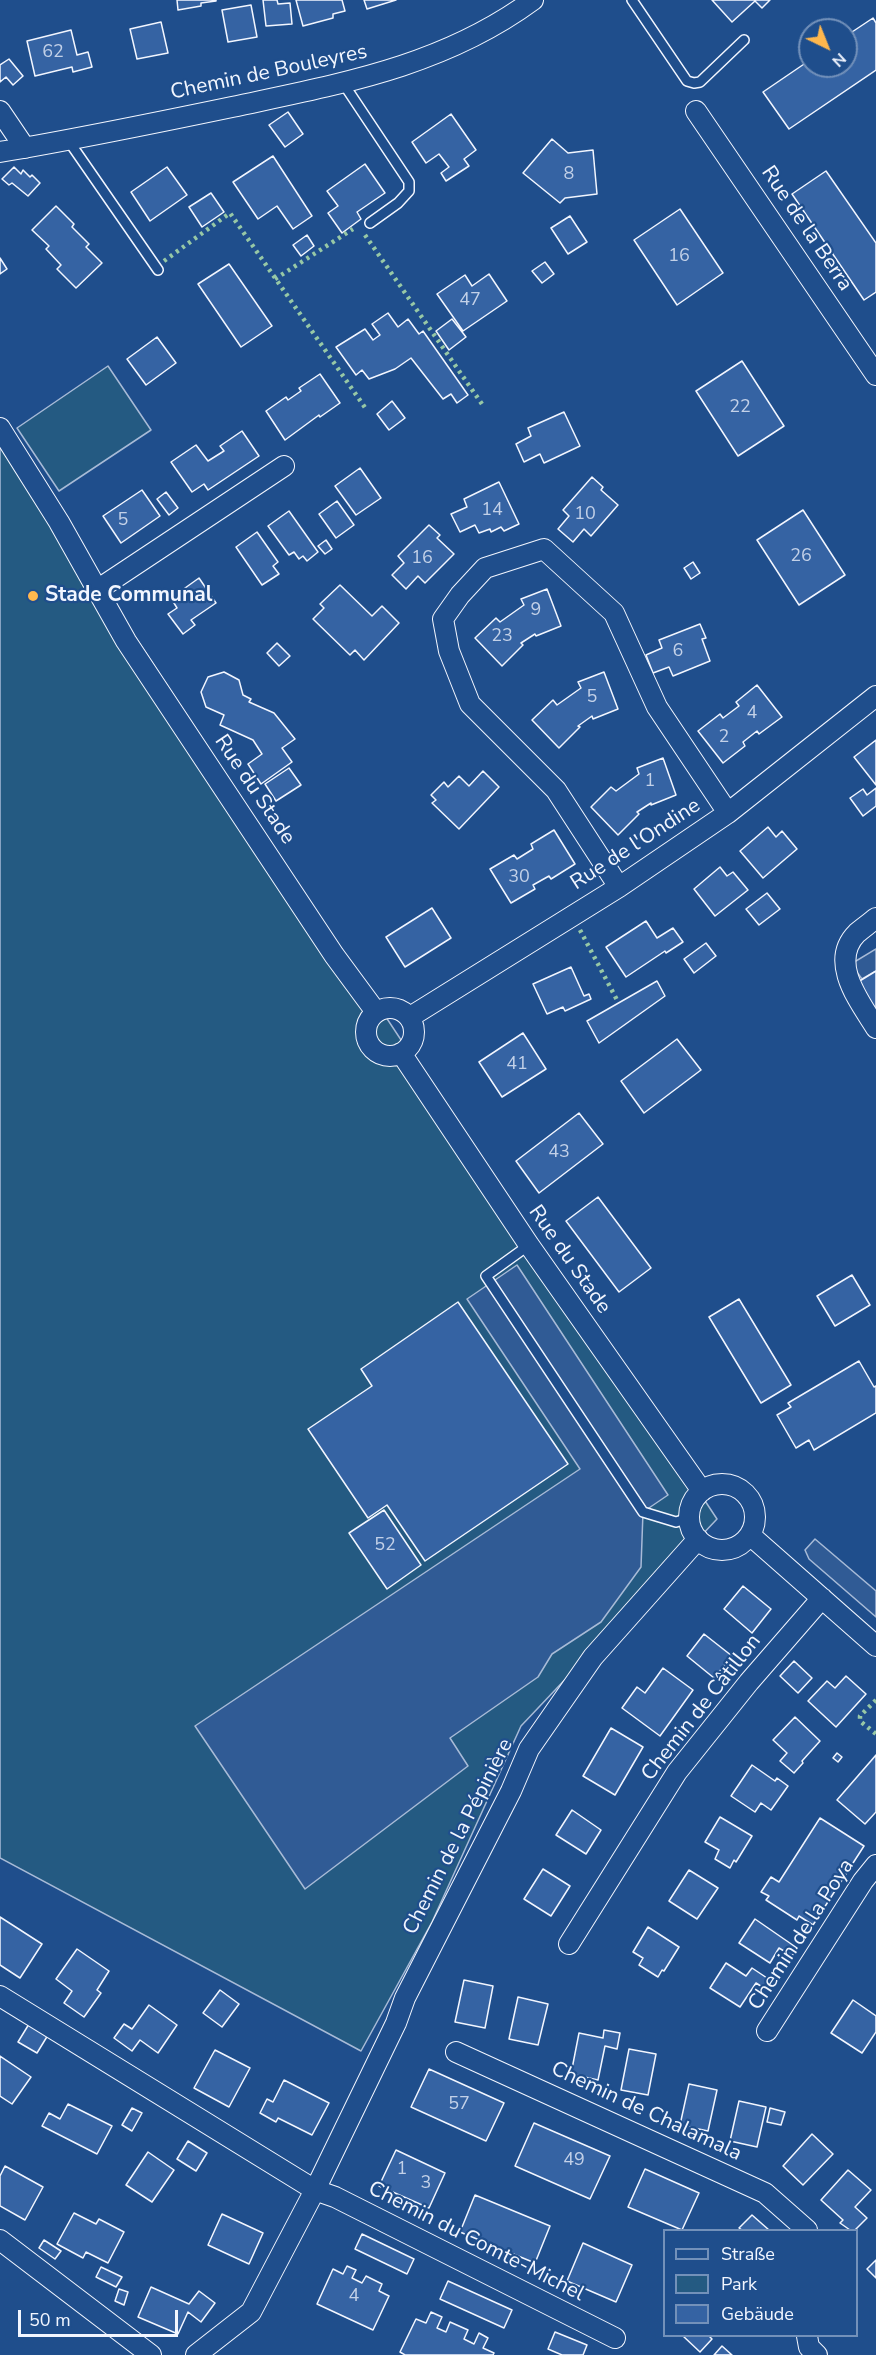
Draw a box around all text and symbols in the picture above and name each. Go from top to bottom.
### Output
north arrow [798,18,858,78]
street label: Chemin de Bouleyres [168,40,370,106]
house number: 62 [42,42,64,64]
text: N [827,48,851,72]
street label: Rue de la Berra [755,162,857,296]
house number: 8 [564,164,574,186]
house number: 16 [668,246,690,268]
house number: 47 [459,290,481,312]
house number: 22 [729,397,751,419]
house number: 14 [481,500,503,522]
house number: 10 [574,504,596,526]
house number: 5 [118,510,128,532]
house number: 26 [790,546,812,568]
house number: 16 [411,548,433,570]
place label: Stade Communal [45,583,212,609]
marker: Stade Communal [26,589,40,603]
house number: 9 [531,600,541,622]
house number: 23 [491,626,513,648]
house number: 6 [673,641,683,663]
house number: 5 [587,687,597,709]
house number: 4 [747,703,757,725]
house number: 2 [719,727,729,749]
street label: Rue du Stade [208,730,300,850]
house number: 1 [645,771,655,793]
street label: Rue de l'Ondine [566,794,706,896]
house number: 30 [508,867,530,889]
house number: 41 [506,1054,528,1076]
house number: 43 [548,1142,570,1164]
street label: Rue du Stade [522,1201,616,1319]
house number: 52 [374,1535,396,1557]
street label: Chemin de Câtillon [637,1630,767,1786]
street label: Chemin de la Pépinière [399,1735,519,1939]
street label: Chemin de la Poya [744,1855,860,2015]
street label: Chemin de Chalamala [547,2057,745,2167]
house number: 57 [448,2094,470,2116]
house number: 49 [563,2150,585,2172]
house number: 1 [397,2159,407,2181]
house number: 3 [421,2173,431,2195]
street label: Chemin du Comte-Michel [364,2176,588,2308]
legend [663,2229,858,2337]
text: Straße [721,2242,775,2266]
text: Park [721,2272,757,2296]
house number: 4 [349,2286,359,2308]
scale bar [21,2298,182,2336]
text: Gebäude [721,2302,794,2326]
text: 50 m [29,2308,71,2332]

